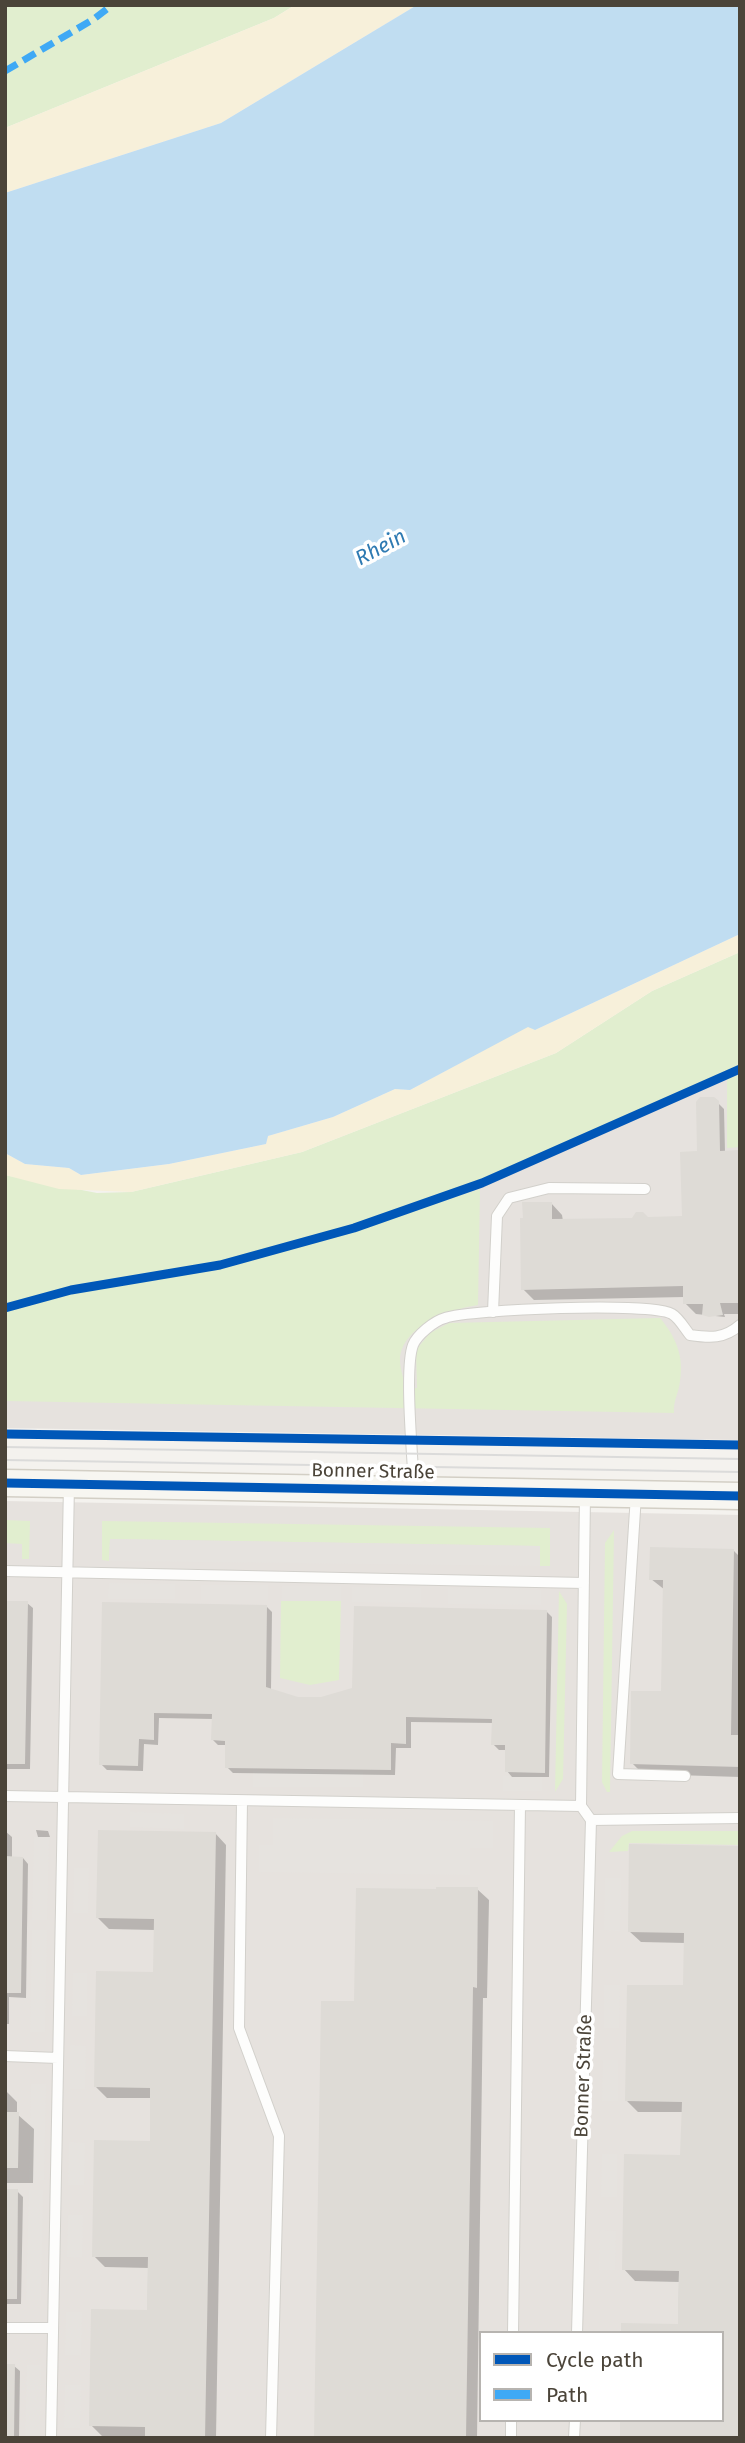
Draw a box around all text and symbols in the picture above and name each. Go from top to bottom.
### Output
water label: Rhein [351,524,411,572]
street label: Bonner Straße [311,1460,435,1484]
street label: Bonner Straße [570,2014,598,2138]
legend [479,2331,724,2422]
text: Cycle path [546,2347,644,2373]
text: Path [546,2382,588,2408]

